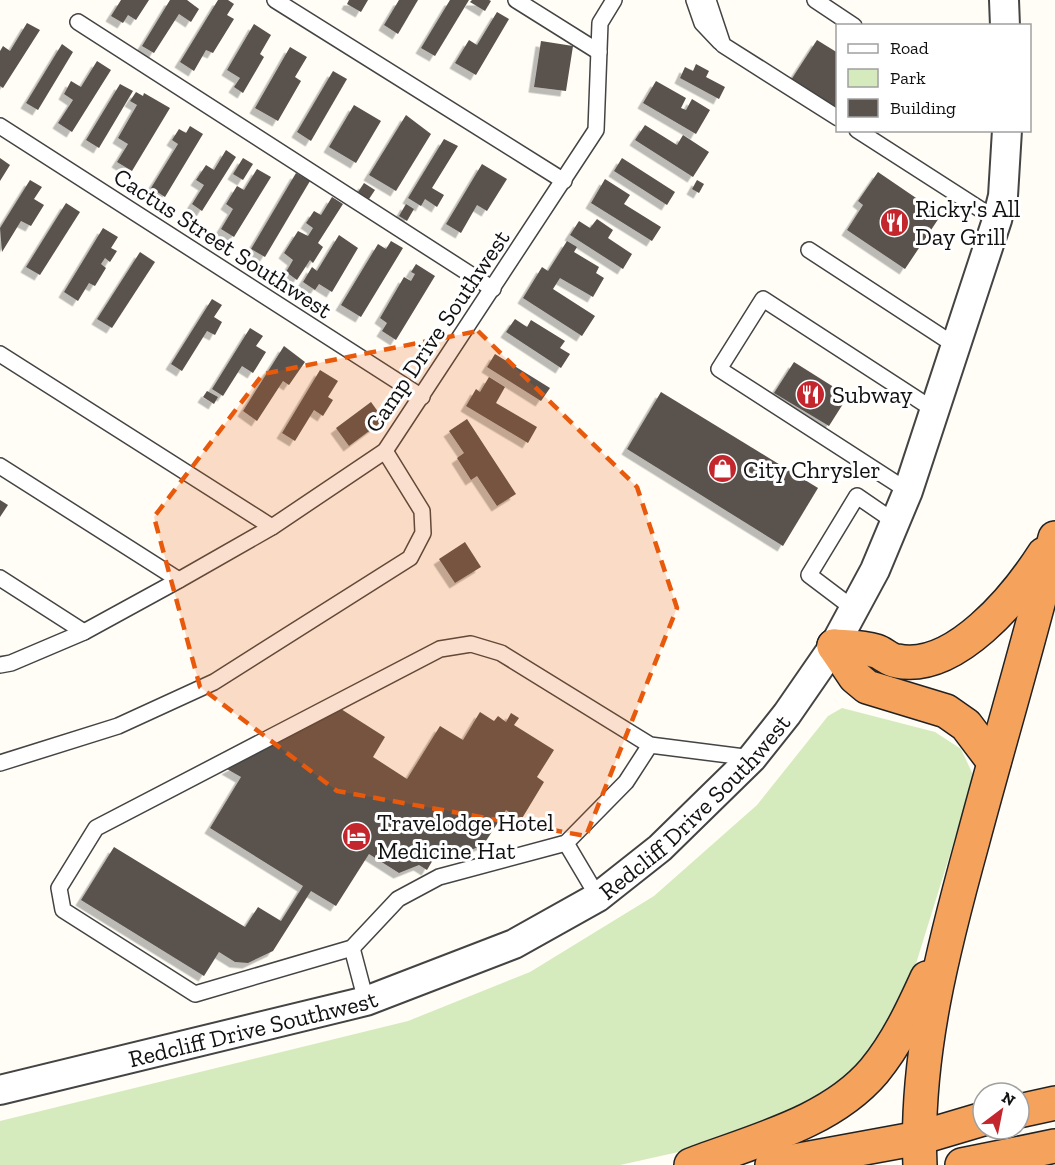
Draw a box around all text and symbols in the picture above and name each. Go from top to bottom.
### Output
legend [836,24,1031,132]
text: Road [890,37,929,59]
text: Park [890,67,926,89]
text: Building [890,97,956,119]
street label: Cactus Street Southwest [108,162,338,325]
place label: Ricky's All Day Grill [915,194,1021,251]
restaurant icon: Ricky's All Day Grill [878,206,910,238]
street label: Camp Drive Southwest [359,224,516,438]
restaurant icon: Subway [795,378,827,410]
place label: Subway [832,380,913,409]
shop icon: City Chrysler [706,453,738,485]
place label: City Chrysler [743,455,881,484]
street label: Redcliff Drive Southwest [593,708,796,905]
place label: Travelodge Hotel Medicine Hat [377,808,554,865]
hotel icon: Travelodge Hotel Medicine Hat [340,820,372,852]
street label: Redcliff Drive Southwest [125,984,381,1073]
north arrow [971,1081,1031,1141]
text: N [998,1087,1019,1110]

